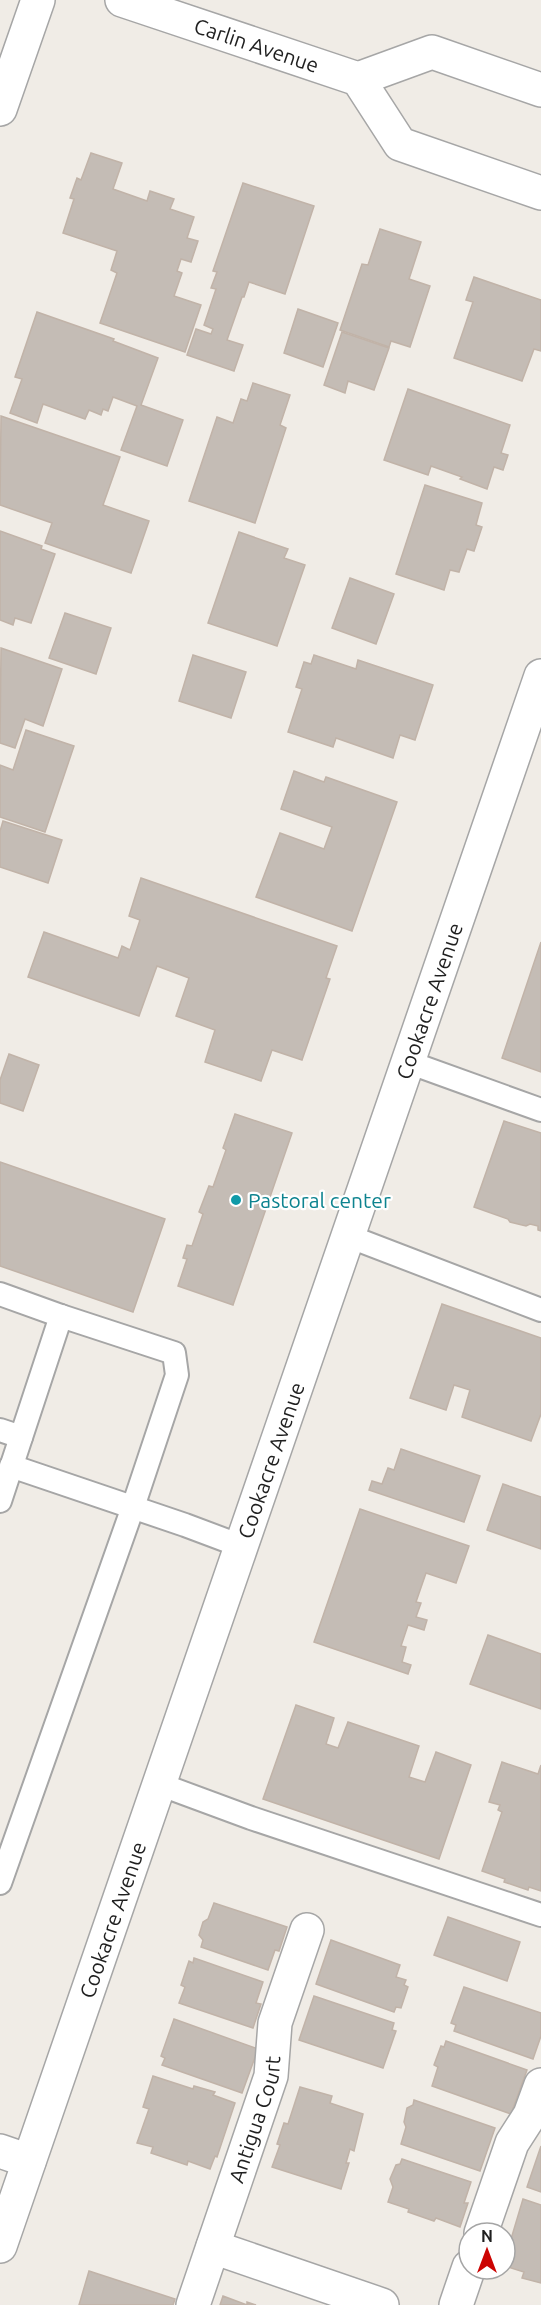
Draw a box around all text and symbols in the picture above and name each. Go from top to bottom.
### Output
street label: Carlin Avenue [191,13,322,77]
street label: Cookacre Avenue [391,920,467,1082]
place label: Pastoral center [248,1188,391,1212]
marker: Pastoral center [229,1193,243,1207]
street label: Cookacre Avenue [233,1379,309,1542]
street label: Cookacre Avenue [74,1838,150,2001]
street label: Antigua Court [224,2055,284,2186]
north arrow [457,2221,517,2281]
text: N [481,2227,493,2245]

